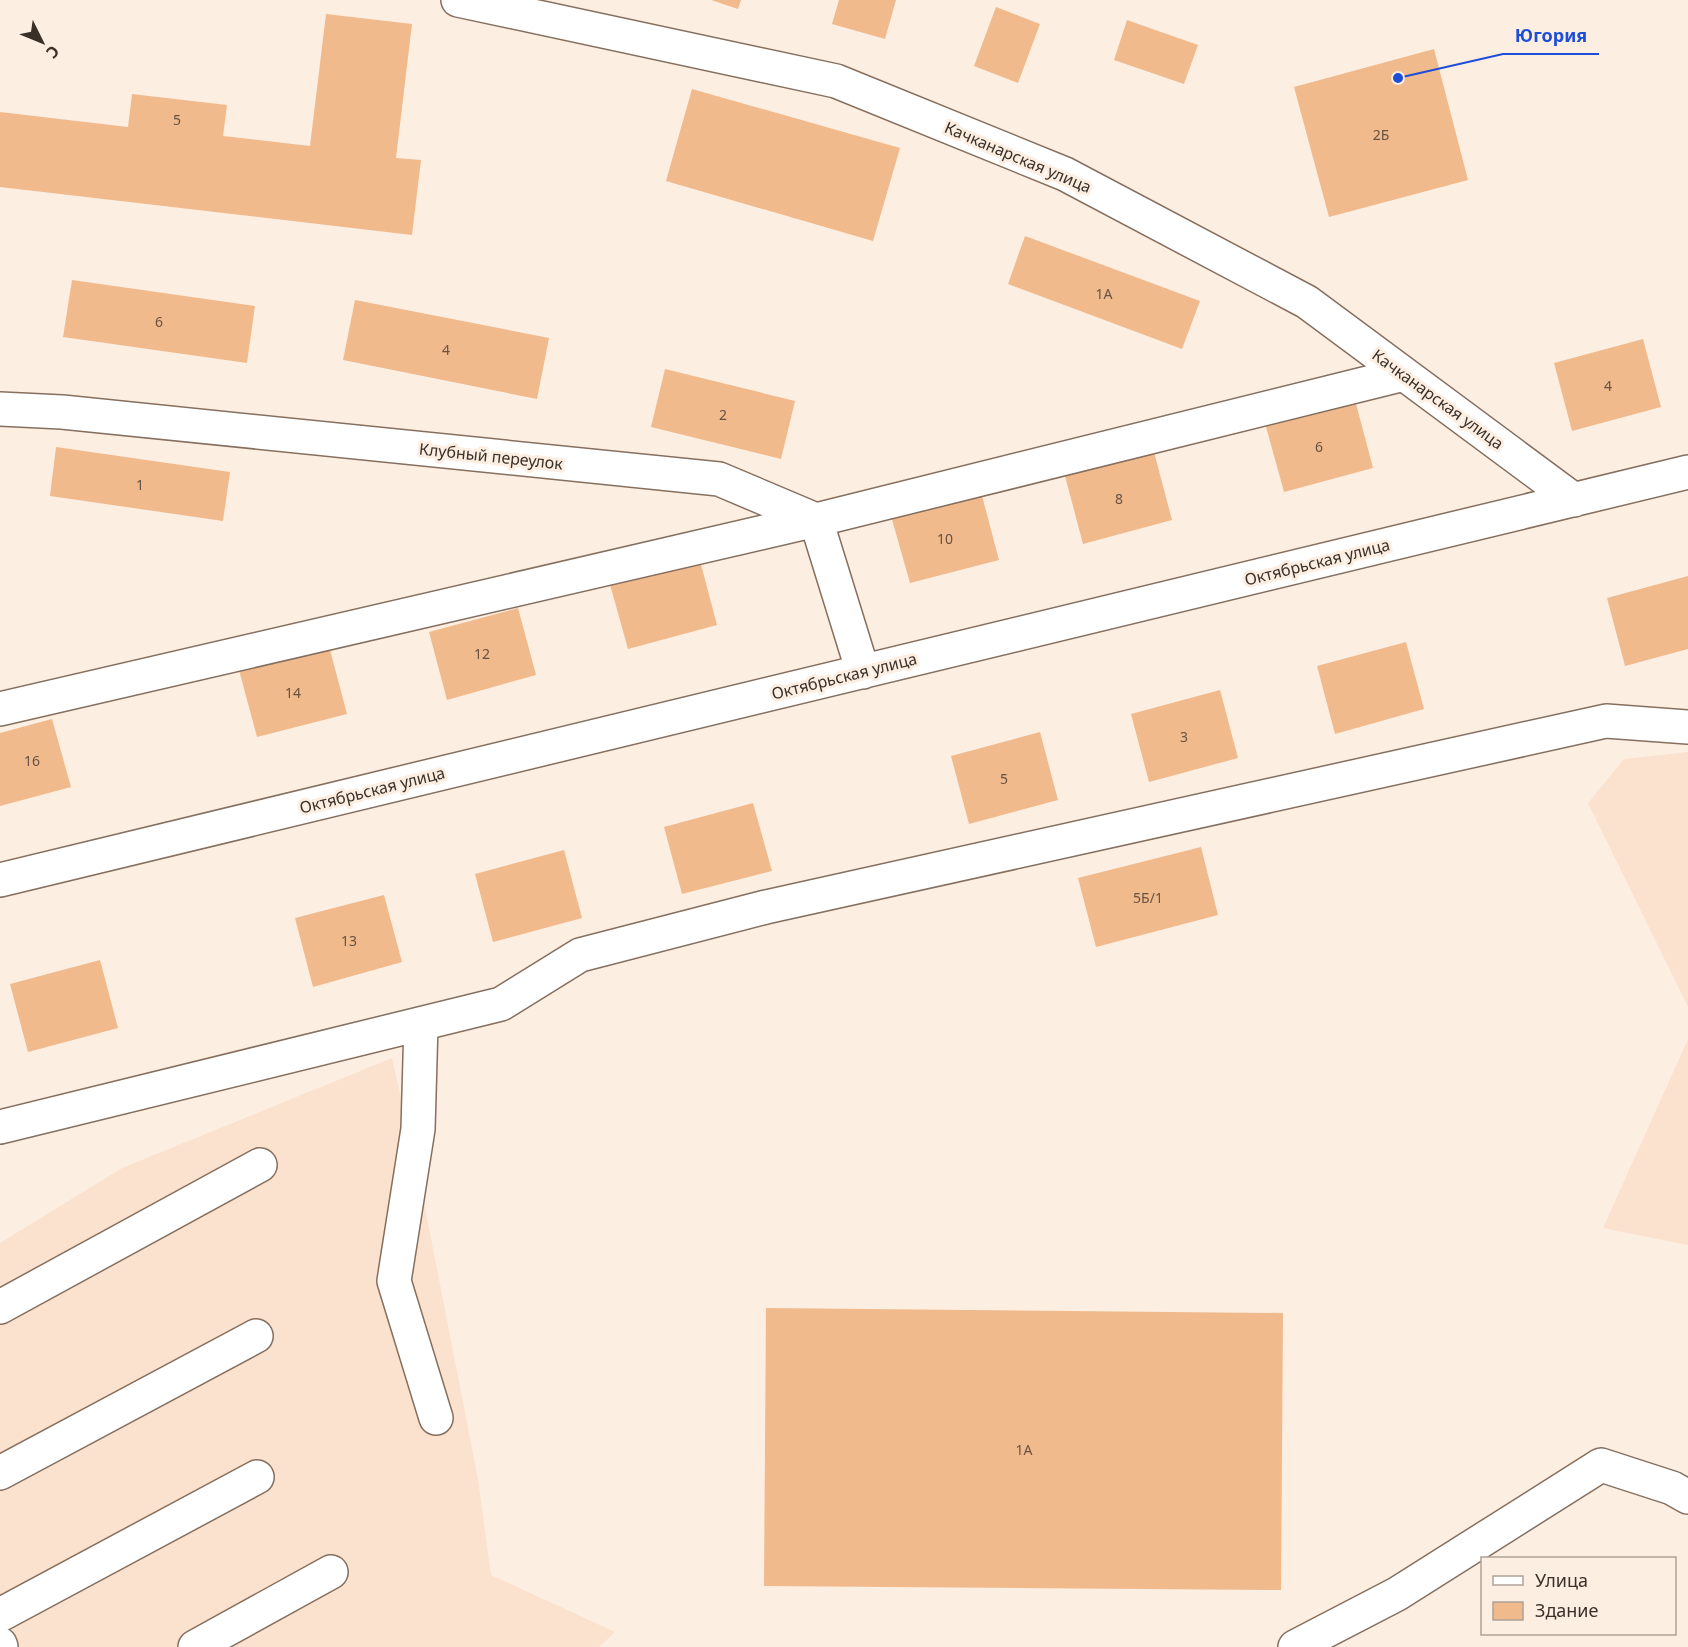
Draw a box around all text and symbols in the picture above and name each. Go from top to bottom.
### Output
north arrow [12,12,72,72]
callout: Югория [1503,18,1599,54]
text: Югория [1515,23,1587,47]
text: С [41,41,65,64]
house number: 5 [173,110,181,129]
street label: Качканарская улица [941,116,1095,198]
house number: 2Б [1373,125,1389,144]
house number: 1А [1096,284,1113,303]
house number: 6 [155,312,163,331]
house number: 4 [442,340,450,359]
street label: Качканарская улица [1368,344,1508,454]
house number: 4 [1604,376,1612,395]
house number: 2 [719,405,727,424]
house number: 6 [1315,437,1323,456]
street label: Клубный переулок [418,438,564,475]
house number: 1 [136,475,144,494]
house number: 8 [1115,489,1123,508]
house number: 10 [937,529,953,548]
street label: Октябрьская улица [1242,533,1392,591]
house number: 12 [474,644,490,663]
street label: Октябрьская улица [769,647,919,705]
house number: 14 [285,683,301,702]
house number: 3 [1180,727,1188,746]
house number: 16 [24,751,40,770]
street label: Октябрьская улица [297,761,447,819]
house number: 5 [1000,769,1008,788]
house number: 5Б/1 [1133,888,1163,907]
house number: 13 [341,931,357,950]
house number: 1А [1016,1440,1033,1459]
legend [1481,1557,1676,1635]
text: Улица [1535,1568,1588,1592]
text: Здание [1535,1598,1599,1622]

